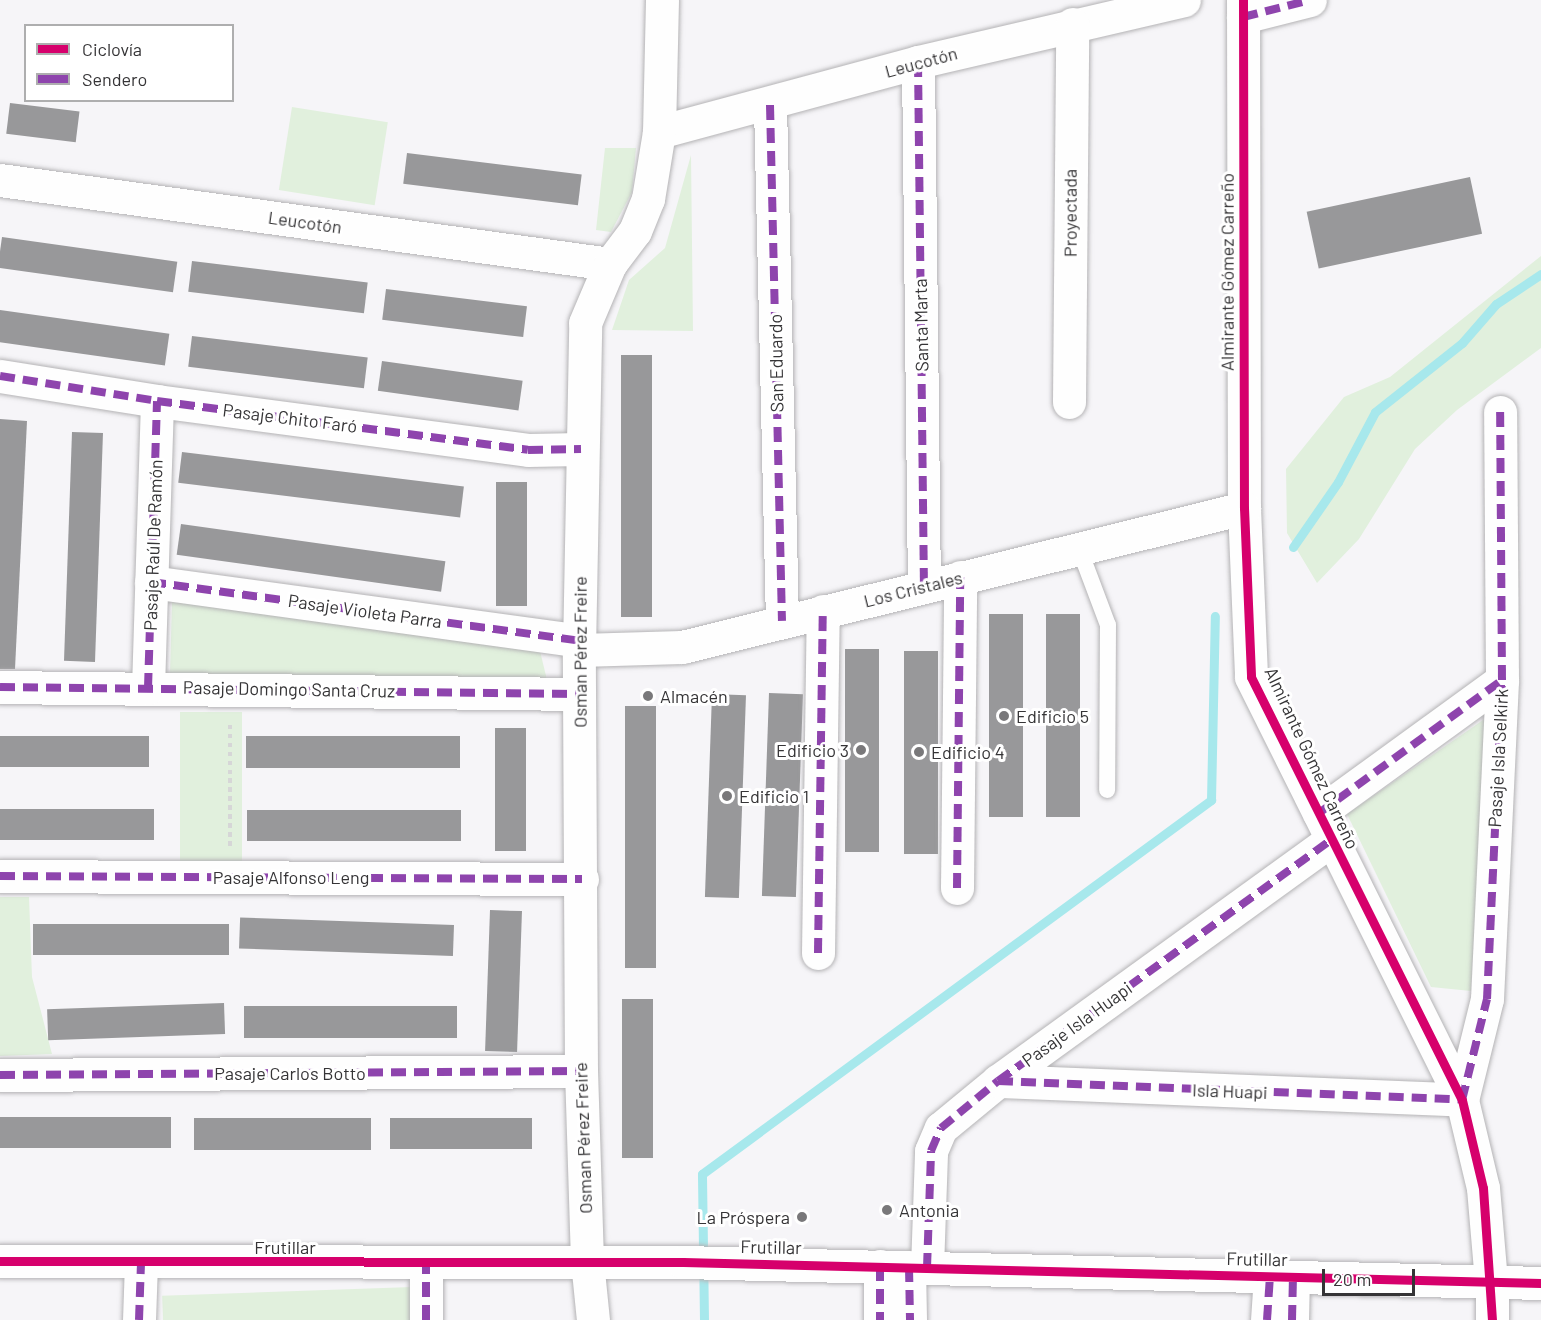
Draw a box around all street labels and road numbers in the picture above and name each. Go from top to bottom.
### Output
street label: Leucotón [882,42,960,82]
street label: Proyectada [1059,169,1081,257]
street label: Almirante Gómez Carreño [1216,173,1238,371]
street label: Leucotón [267,206,343,238]
street label: Santa Marta [909,278,933,372]
street label: San Eduardo [764,313,788,413]
street label: Pasaje Chito Faró [222,399,358,437]
street label: Pasaje Raúl De Ramón [139,459,167,631]
street label: Los Cristales [861,566,965,612]
street label: Osman Pérez Freire [569,576,591,728]
street label: Pasaje Violeta Parra [287,589,443,633]
street label: Almirante Gómez Carreño [1260,664,1364,852]
street label: Pasaje Domingo Santa Cruz [183,676,395,702]
street label: Pasaje Isla Selkirk [1484,688,1512,828]
street label: Pasaje Alfonso Leng [213,866,369,888]
street label: Pasaje Isla Huapi [1018,977,1136,1071]
street label: Pasaje Carlos Botto [214,1062,366,1084]
street label: Osman Pérez Freire [570,1062,596,1214]
street label: Isla Huapi [1192,1079,1268,1103]
street label: Frutillar [254,1236,316,1258]
street label: Frutillar [740,1236,802,1258]
street label: Frutillar [1226,1248,1288,1270]

